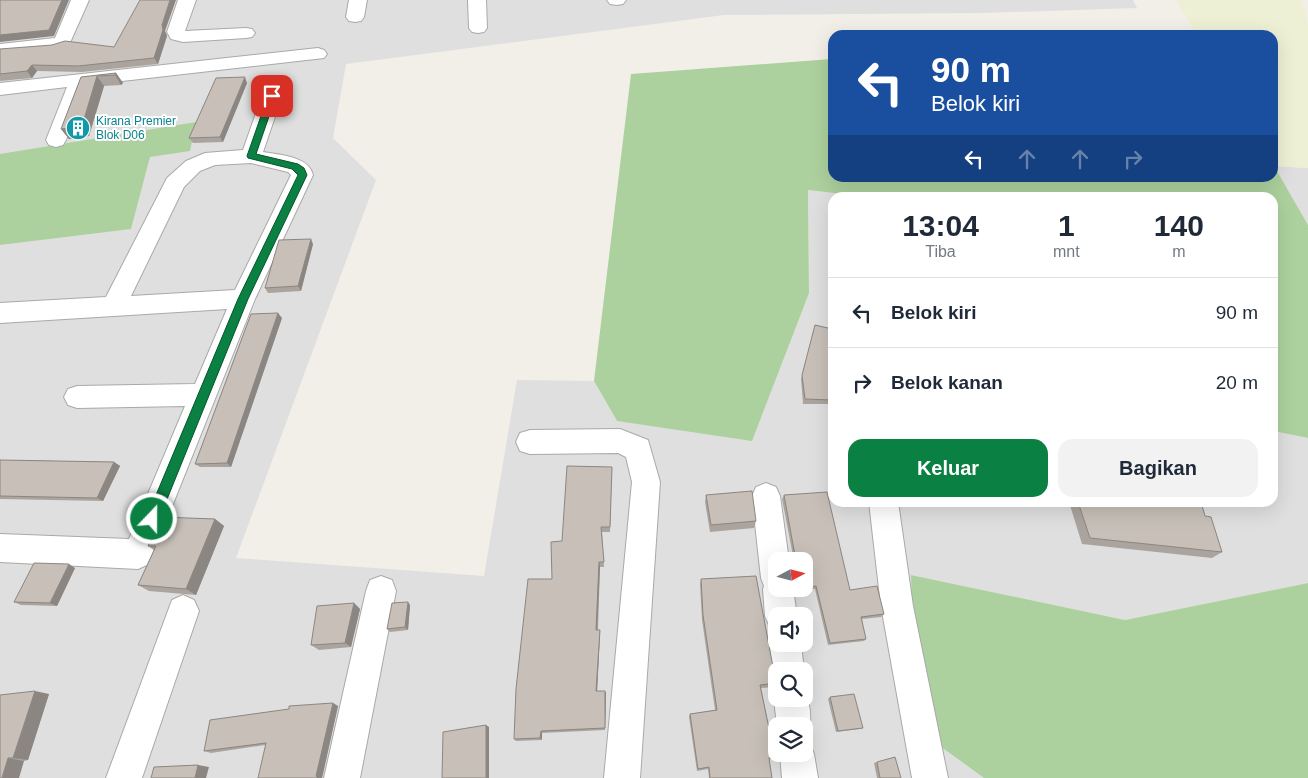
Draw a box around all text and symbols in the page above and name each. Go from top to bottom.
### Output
icon: left [848,50,913,115]
text: 90 m [931,50,1011,89]
pin [251,75,293,117]
icon: arrive [258,82,286,110]
text: Belok kiri [931,91,1020,116]
place label: Kirana Premier Blok D06 [96,114,176,142]
building icon: Kirana Premier Blok D06 [65,115,91,141]
icon: left [960,145,988,173]
icon: ahead [1013,145,1041,173]
icon: ahead [1066,145,1094,173]
icon: right [1119,145,1147,173]
text: 13:04 [902,209,979,242]
text: 1 [1058,209,1075,242]
text: 140 [1154,209,1204,242]
text: Tiba [925,243,956,260]
text: mnt [1053,243,1080,260]
text: m [1172,243,1185,260]
icon: left [848,299,876,327]
text: Belok kiri [891,302,977,323]
text: 90 m [1216,302,1258,323]
icon: right [848,369,876,397]
text: Belok kanan [891,372,1003,393]
text: 20 m [1216,372,1258,393]
button: Keluar [848,439,1048,497]
button: Bagikan [1058,439,1258,497]
position arrow [125,492,177,544]
north arrow [768,552,812,598]
map controls [768,552,813,762]
button: sound [768,607,813,652]
button: search [768,662,813,707]
button: layers [768,717,813,762]

